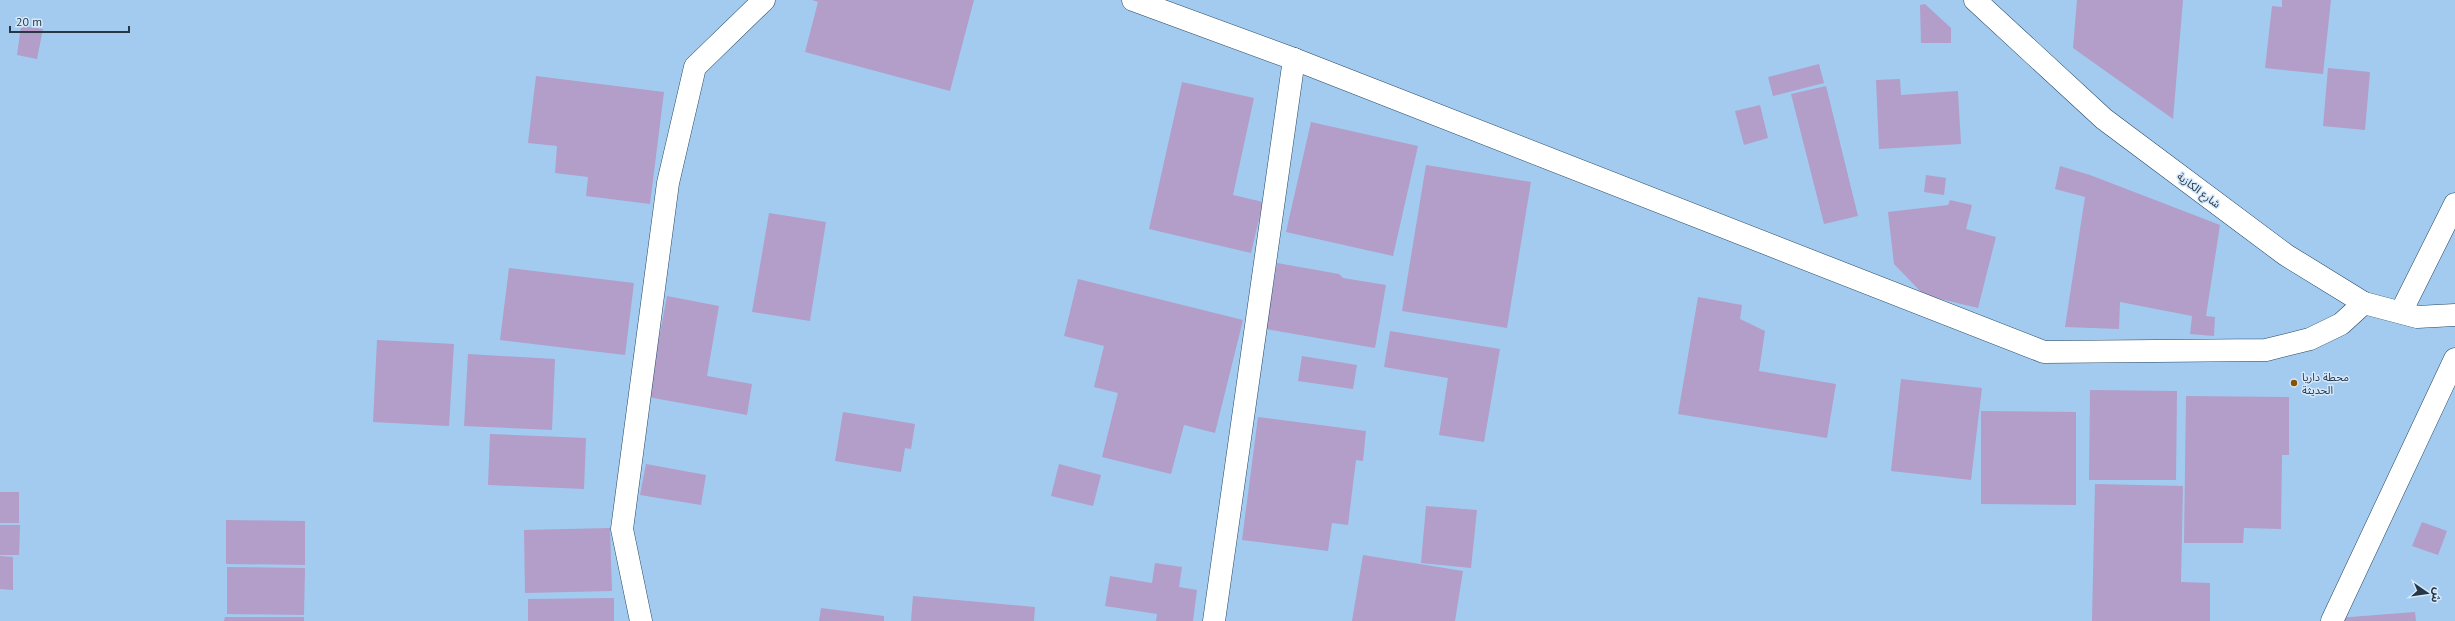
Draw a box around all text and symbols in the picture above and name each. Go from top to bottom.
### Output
scale bar [10,8,129,34]
text: 20 m [16,14,42,29]
street label: شارع الكازية [2174,169,2224,212]
place label: محطة داريا الحديثة [2302,370,2349,397]
marker: محطة داريا الحديثة [2289,378,2299,388]
north arrow [2407,573,2447,613]
text: ش [2428,586,2445,604]

